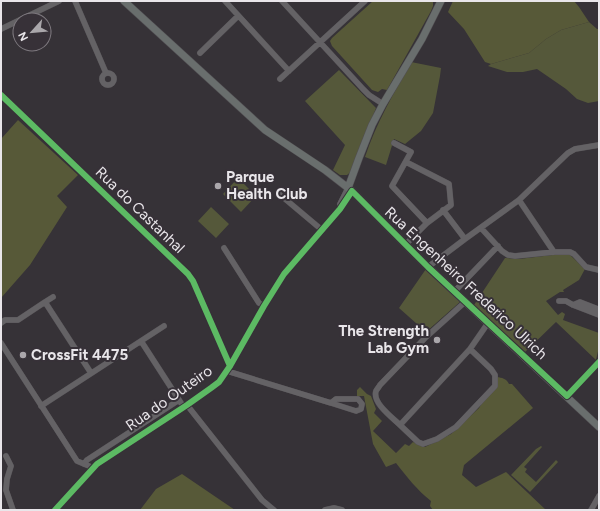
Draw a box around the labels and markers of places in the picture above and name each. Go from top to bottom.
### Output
place label: Parque Health Club [226,168,307,203]
marker: Parque Health Club [213,181,223,191]
place label: The Strength Lab Gym [339,322,429,357]
marker: The Strength Lab Gym [432,335,442,345]
place label: CrossFit 4475 [31,346,128,364]
marker: CrossFit 4475 [18,350,28,360]

